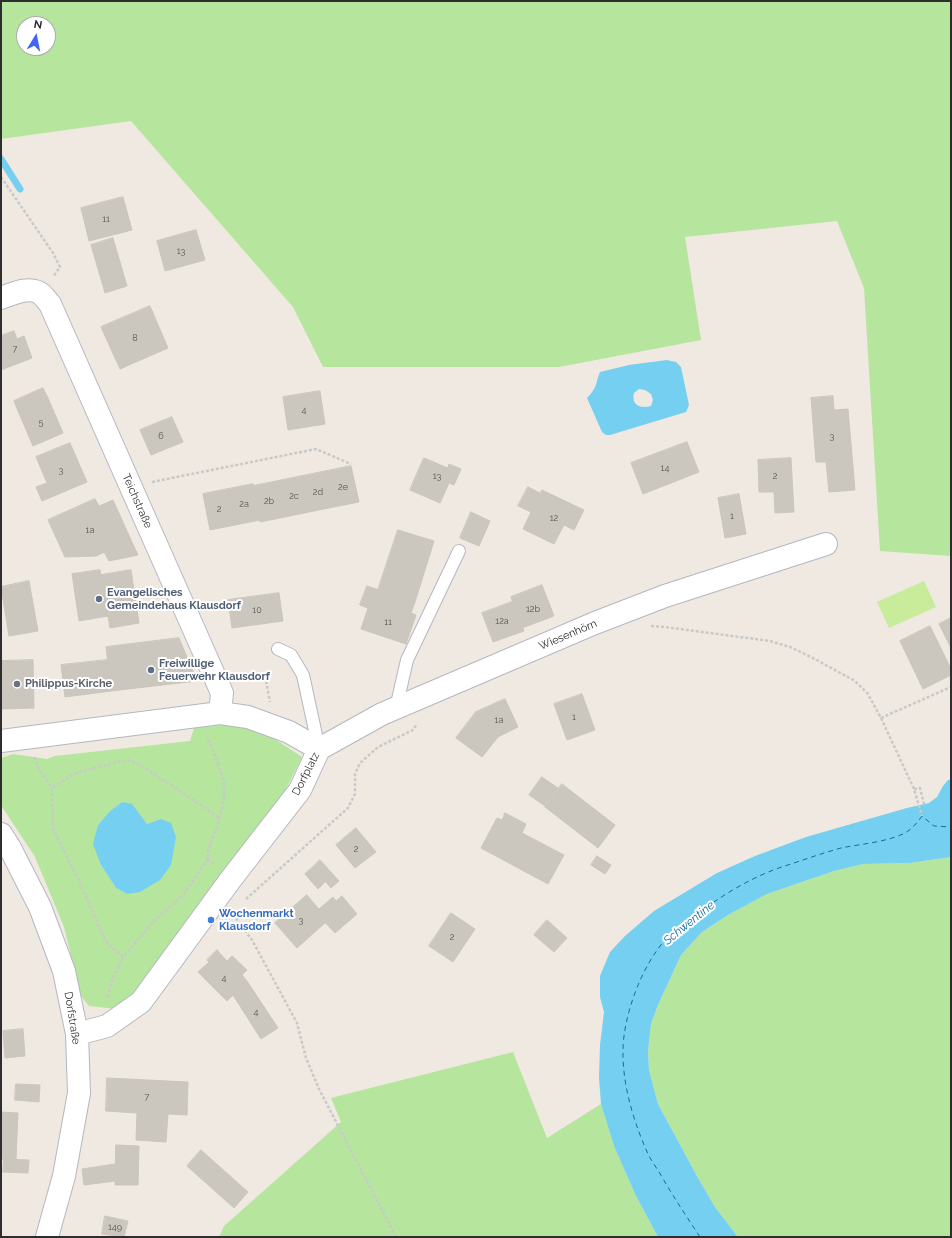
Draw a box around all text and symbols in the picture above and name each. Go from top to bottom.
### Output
north arrow [16,16,56,56]
text: N [33,18,43,32]
house number: 11 [102,214,110,224]
house number: 13 [177,246,185,256]
house number: 8 [132,333,138,343]
house number: 7 [13,344,17,354]
house number: 4 [302,405,306,415]
house number: 5 [39,417,43,427]
house number: 6 [158,431,164,441]
house number: 3 [830,431,834,441]
house number: 14 [661,463,669,473]
house number: 3 [59,465,63,475]
house number: 13 [433,471,441,481]
house number: 2 [773,471,777,481]
street label: Teichstraße [119,472,155,530]
house number: 2e [338,482,348,492]
house number: 2d [313,487,323,497]
house number: 2c [289,491,299,501]
house number: 2b [264,496,274,506]
house number: 2a [239,499,249,509]
house number: 2 [217,504,221,514]
house number: 1 [730,511,734,521]
house number: 12 [550,513,558,523]
house number: 1a [86,525,94,535]
place label: Evangelisches Gemeindehaus Klausdorf [107,586,241,612]
marker: Evangelisches Gemeindehaus Klausdorf [94,594,104,604]
house number: 12b [526,604,540,614]
house number: 10 [252,605,262,615]
house number: 12a [495,616,509,626]
house number: 11 [384,617,392,627]
street label: Wiesenhörn [537,617,599,653]
place label: Freiwillige Feuerwehr Klausdorf [159,657,270,683]
marker: Freiwillige Feuerwehr Klausdorf [146,665,156,675]
place label: Philippus-Kirche [25,677,112,691]
marker: Philippus-Kirche [12,679,22,689]
house number: 1 [572,712,576,722]
house number: 1a [495,715,503,725]
street label: Dorfplatz [290,750,322,798]
house number: 2 [354,844,358,854]
water label: Schwentine [661,898,717,948]
place label: Wochenmarkt Klausdorf [219,907,294,933]
marker: Wochenmarkt Klausdorf [206,915,216,925]
house number: 3 [299,915,303,925]
house number: 2 [450,932,454,942]
house number: 4 [222,973,226,983]
street label: Dorfstraße [61,991,83,1045]
house number: 4 [254,1007,258,1017]
house number: 7 [145,1092,149,1102]
house number: 149 [108,1222,122,1232]

